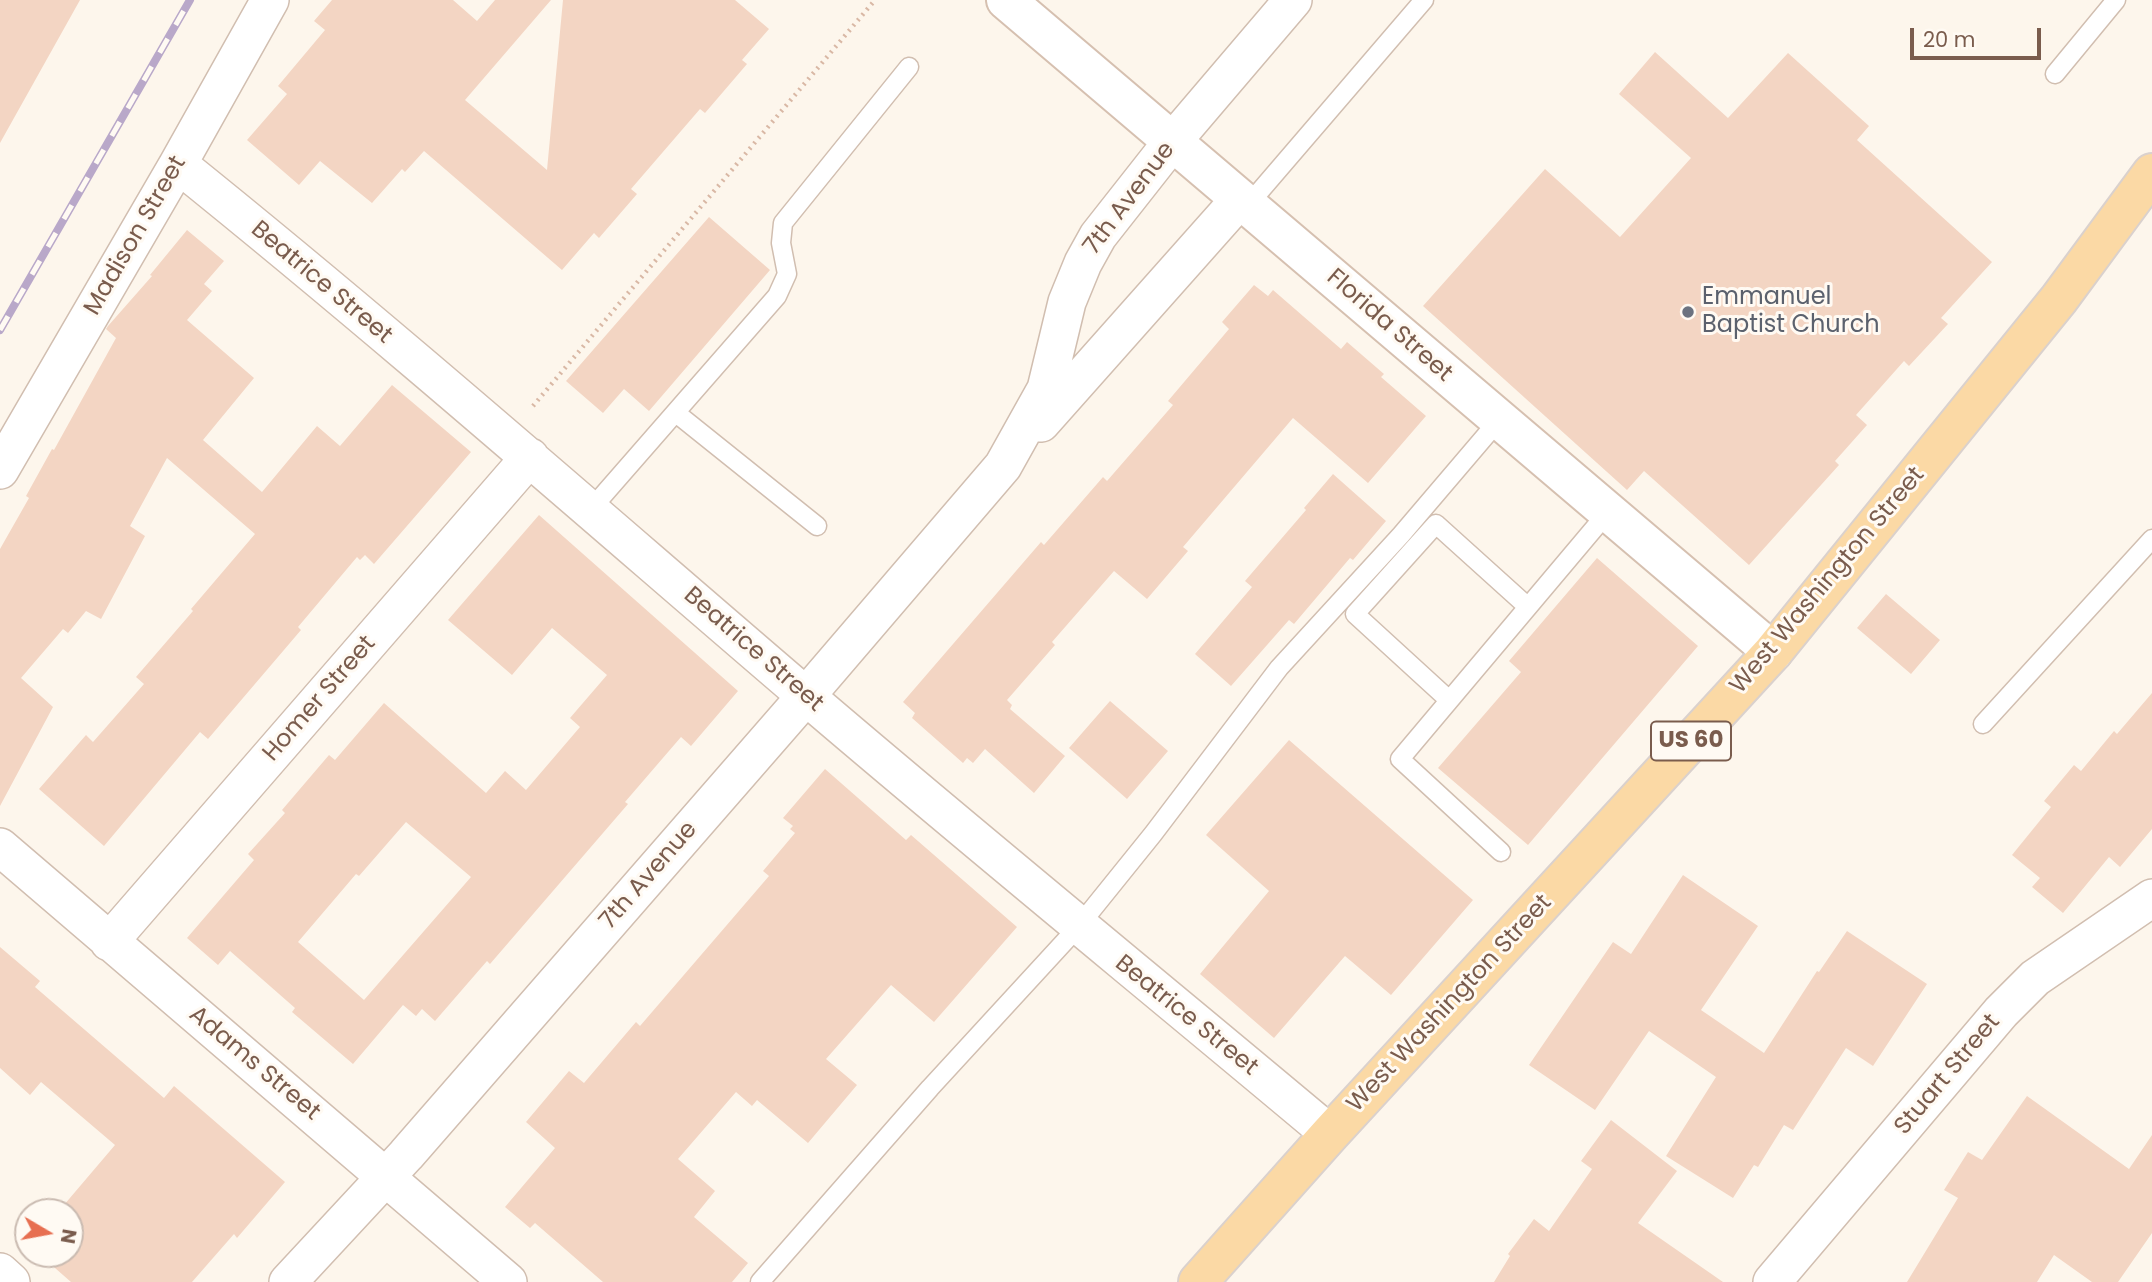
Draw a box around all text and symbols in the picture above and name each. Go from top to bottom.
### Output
scale bar [1914,14,2045,58]
text: 20 m [1923,25,1976,54]
street label: 7th Avenue [1078,137,1182,261]
street label: Madison Street [79,151,193,321]
street label: Beatrice Street [245,216,397,350]
street label: Florida Street [1320,264,1458,388]
place label: Emmanuel Baptist Church [1702,284,1880,340]
marker: Emmanuel Baptist Church [1680,304,1696,320]
street label: West Washington Street [1725,462,1931,700]
street label: Beatrice Street [677,582,829,718]
street label: Homer Street [258,630,382,768]
road number: US 60 [1651,722,1731,761]
street label: 7th Avenue [594,816,704,936]
street label: West Washington Street [1342,889,1558,1119]
street label: Beatrice Street [1109,950,1263,1082]
street label: Adams Street [182,1001,326,1127]
street label: Stuart Street [1889,1009,2007,1141]
north arrow [14,1198,84,1268]
text: N [54,1227,83,1246]

